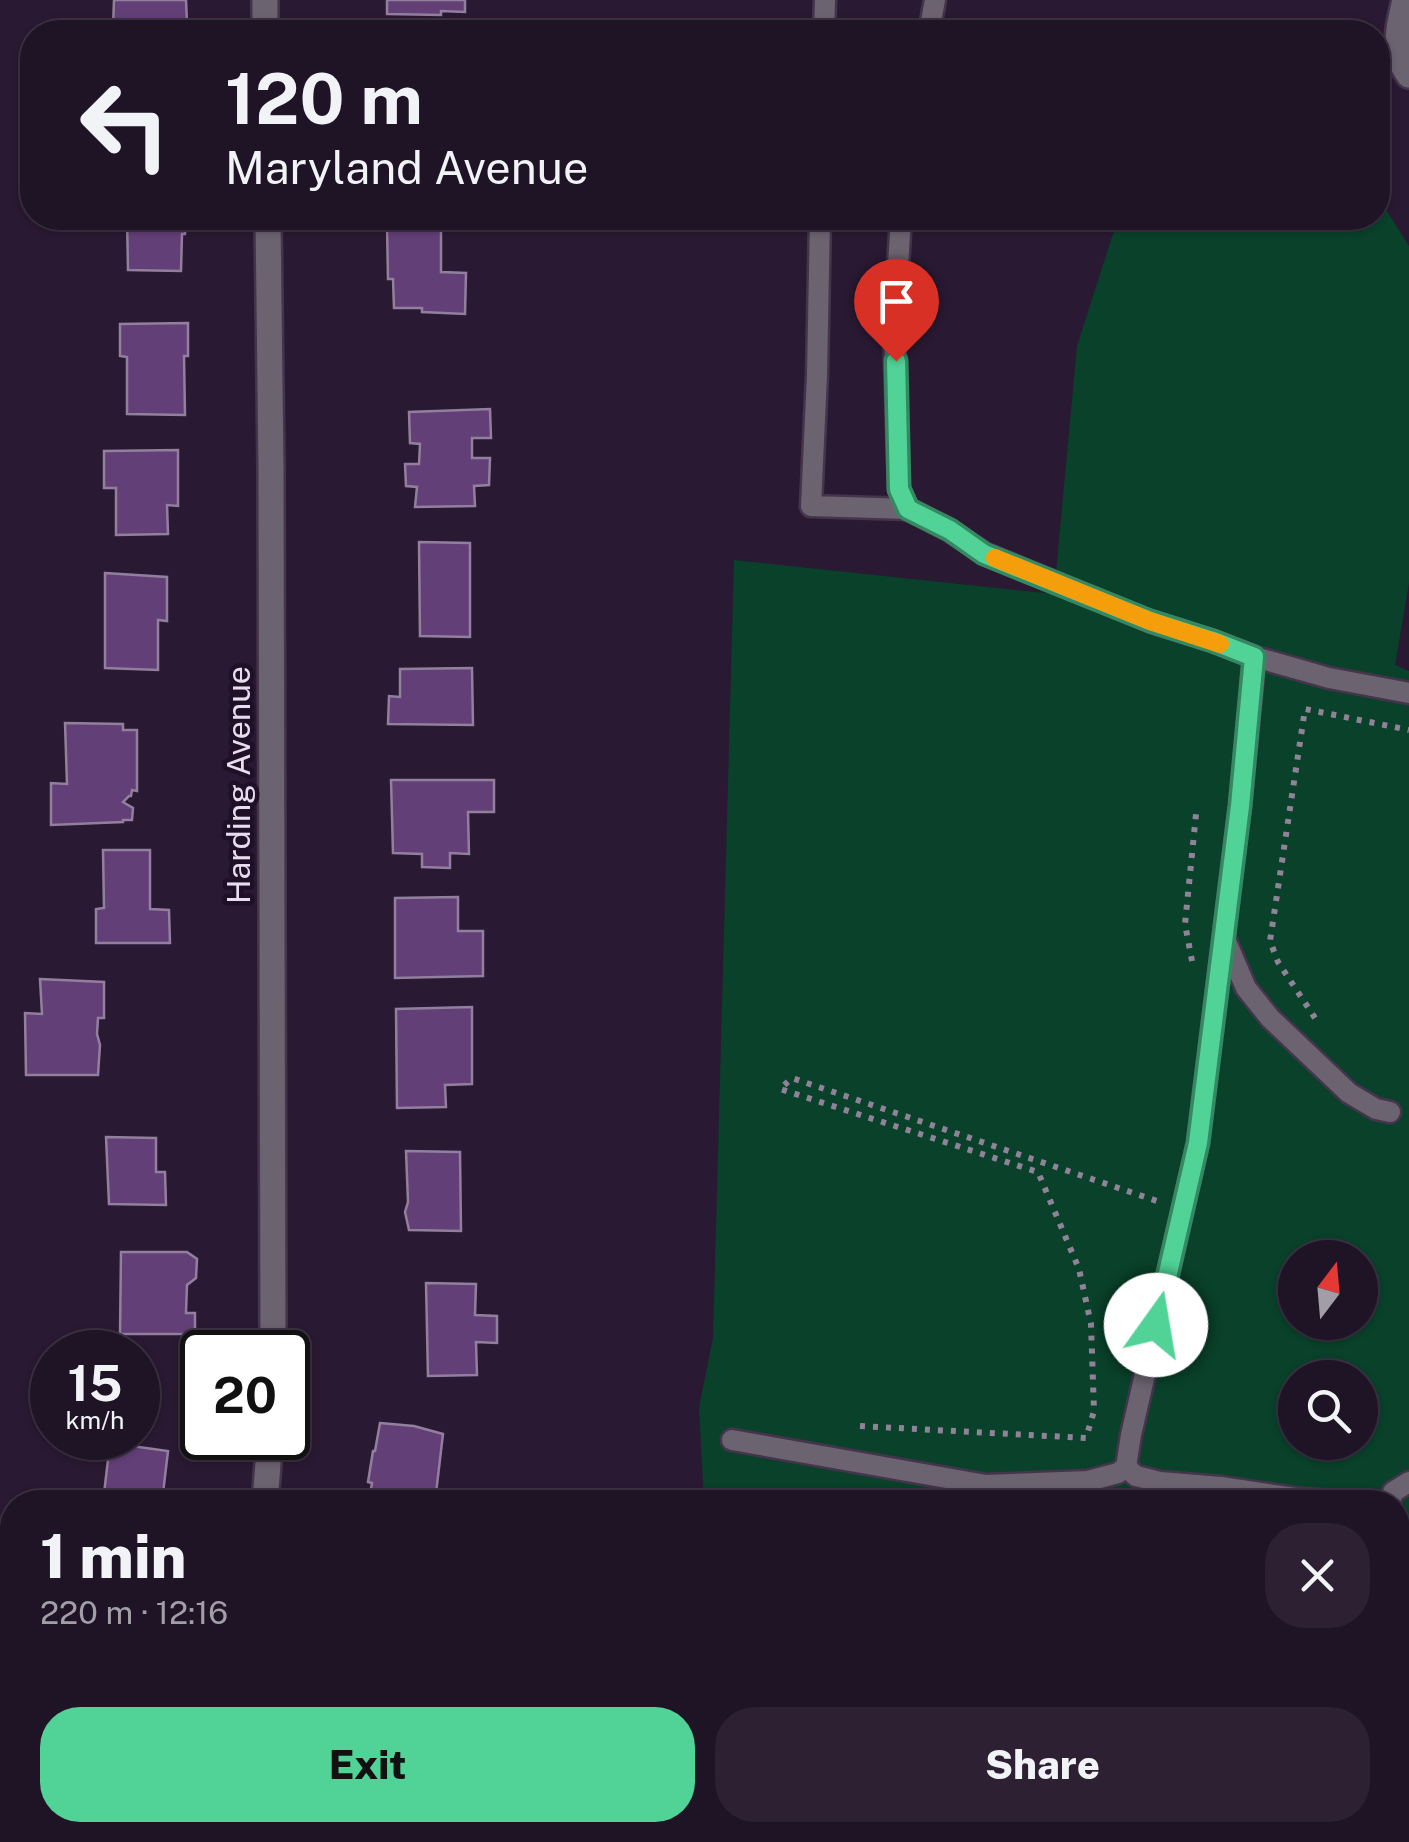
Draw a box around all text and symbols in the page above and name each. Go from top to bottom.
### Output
text: 120 m [225,57,423,140]
icon: left [60,60,190,190]
text: Maryland Avenue [225,141,588,194]
pin [854,259,939,362]
icon: arrive [869,274,924,329]
street label: Harding Avenue [220,666,257,904]
north arrow [1278,1240,1378,1340]
map controls [1278,1240,1378,1460]
position arrow [1104,1273,1208,1377]
speed limit sign: 20 [180,1330,310,1460]
text: 15 [67,1353,123,1412]
button: search [1278,1360,1378,1460]
text: km/h [66,1405,124,1435]
text: 1 min [40,1521,187,1592]
button: close [1265,1523,1370,1628]
text: 220 m · 12:16 [40,1594,228,1631]
button: Exit [40,1707,695,1822]
button: Share [715,1707,1370,1822]

